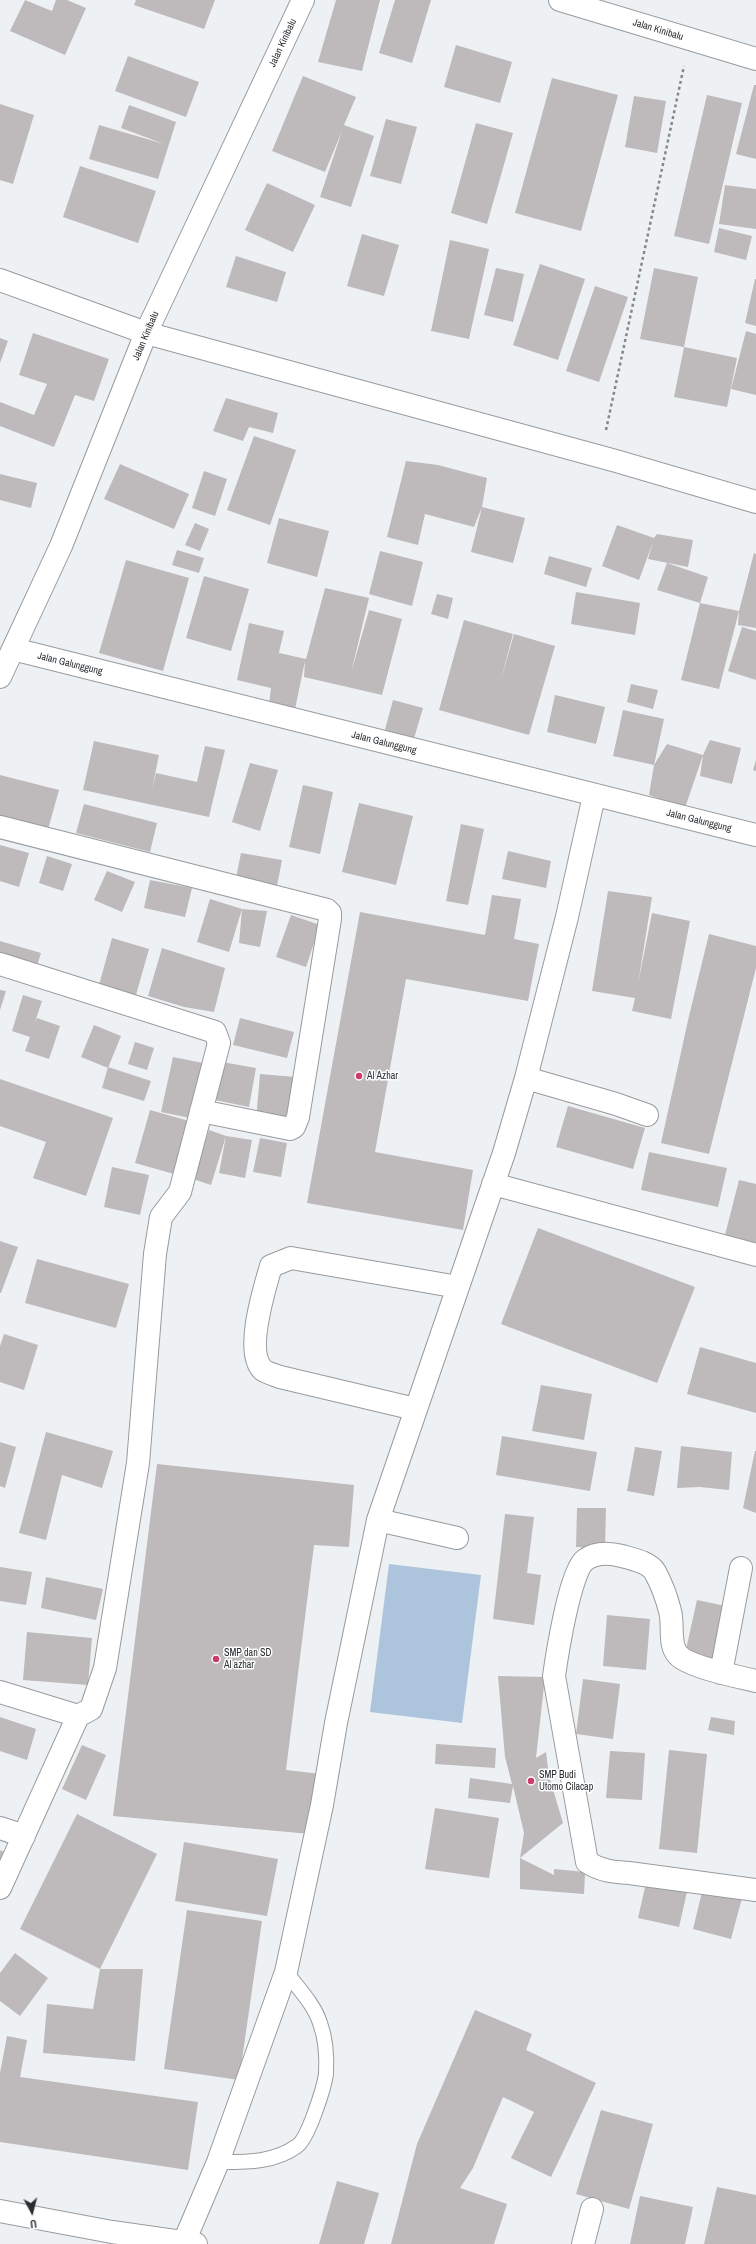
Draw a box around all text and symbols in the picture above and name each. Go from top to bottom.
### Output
street label: Jalan Kinibalu [267,17,299,69]
street label: Jalan Kinibalu [631,17,685,43]
street label: Jalan Kinibalu [130,310,162,362]
street label: Jalan Galunggung [36,650,104,678]
street label: Jalan Galunggung [350,729,418,757]
street label: Jalan Galunggung [665,807,733,835]
place label: Al Azhar [367,1070,398,1082]
marker: Al Azhar [354,1071,364,1081]
place label: SMP dan SD Al azhar [224,1647,271,1670]
marker: SMP dan SD Al azhar [211,1654,221,1664]
place label: SMP Budi Utomo Cilacap [539,1769,593,1792]
marker: SMP Budi Utomo Cilacap [526,1776,536,1786]
north arrow [12,2192,52,2232]
text: U [29,2217,38,2231]

